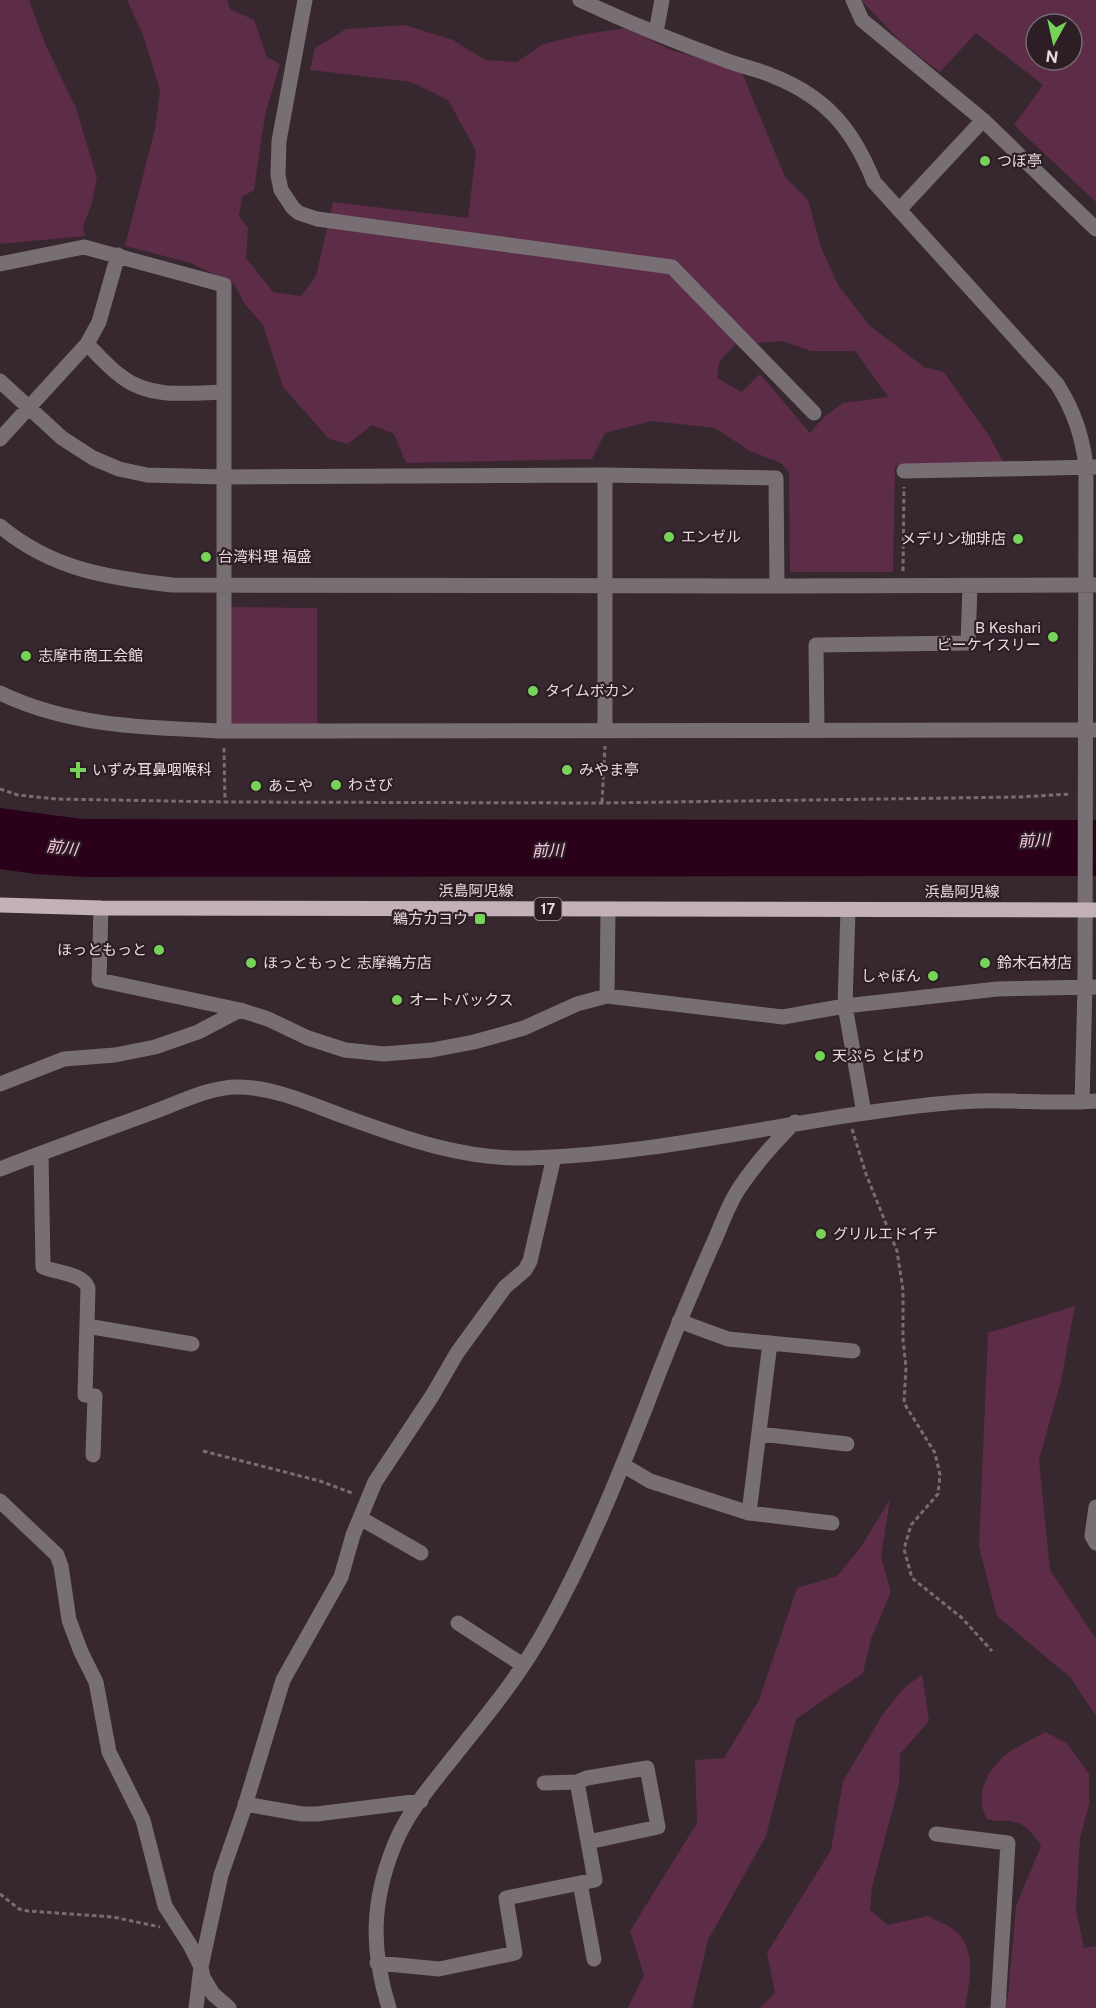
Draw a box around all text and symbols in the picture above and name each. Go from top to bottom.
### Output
north arrow [1024,12,1084,72]
text: N [1044,46,1060,67]
place label: つぼ亭 [997,152,1042,169]
marker: つぼ亭 [978,154,992,168]
place label: エンゼル [681,528,741,545]
marker: エンゼル [662,530,676,544]
place label: メデリン珈琲店 [901,530,1006,547]
marker: メデリン珈琲店 [1011,532,1025,546]
place label: 台湾料理 福盛 [218,548,312,565]
marker: 台湾料理 福盛 [199,550,213,564]
place label: B Keshari ビーケイスリー [937,619,1041,653]
marker: B Keshari ビーケイスリー [1046,630,1060,644]
place label: 志摩市商工会館 [38,647,143,664]
marker: 志摩市商工会館 [19,649,33,663]
place label: タイムボカン [545,682,635,699]
marker: タイムボカン [526,684,540,698]
marker: いずみ耳鼻咽喉科 [69,761,87,779]
place label: いずみ耳鼻咽喉科 [92,761,212,778]
place label: みやま亭 [579,761,639,778]
marker: みやま亭 [560,763,574,777]
place label: わさび [348,776,393,793]
place label: あこや [268,777,313,794]
marker: わさび [329,778,343,792]
marker: あこや [249,779,263,793]
water label: 前川 [1018,830,1052,851]
water label: 前川 [45,836,81,859]
water label: 前川 [532,841,566,860]
street label: 浜島阿児線 [438,882,514,899]
street label: 浜島阿児線 [924,883,1000,900]
road number: 17 [534,898,562,920]
place label: 鵜方カヨウ [393,910,468,927]
marker: 鵜方カヨウ [473,912,487,926]
place label: ほっともっと [57,941,147,958]
marker: ほっともっと [152,943,166,957]
place label: ほっともっと 志摩鵜方店 [263,954,432,971]
place label: 鈴木石材店 [997,954,1072,971]
marker: ほっともっと 志摩鵜方店 [244,956,258,970]
marker: 鈴木石材店 [978,956,992,970]
place label: しゃぼん [861,967,921,984]
marker: しゃぼん [926,969,940,983]
place label: オートバックス [409,991,514,1008]
marker: オートバックス [390,993,404,1007]
place label: 天ぷら とばり [832,1047,926,1064]
marker: 天ぷら とばり [813,1049,827,1063]
place label: グリルエドイチ [833,1225,938,1242]
marker: グリルエドイチ [814,1227,828,1241]

